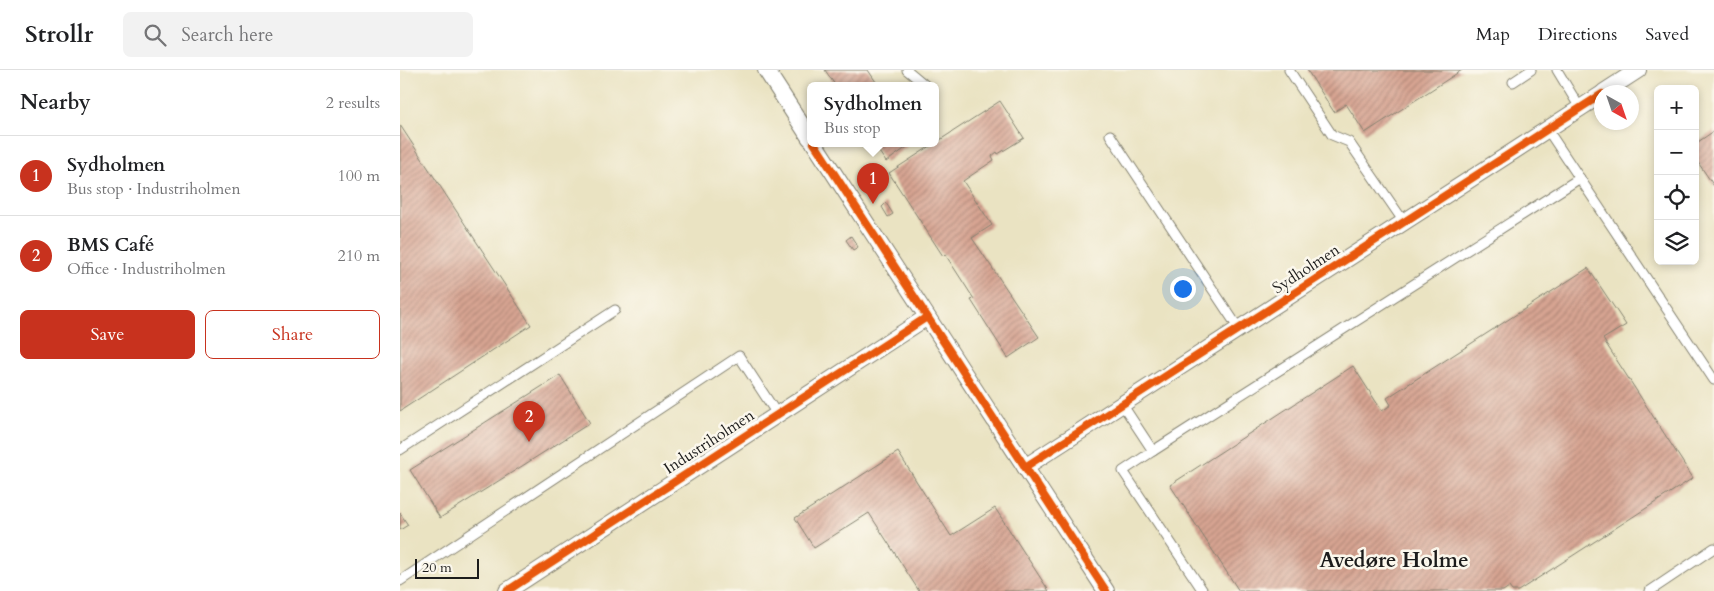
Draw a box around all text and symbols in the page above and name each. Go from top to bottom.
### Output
search box [123,12,473,57]
text: Strollr [25,18,93,51]
icon: search [141,21,169,49]
text: Search here [181,22,273,48]
text: Map [1476,22,1510,47]
text: Directions [1538,22,1617,47]
text: Saved [1645,22,1689,47]
popup [807,82,939,147]
north arrow [1594,85,1639,130]
map controls [1654,85,1699,265]
button: + [1654,85,1699,130]
text: Nearby [20,88,91,117]
text: Sydholmen [824,91,922,117]
text: 2 results [326,92,380,114]
text: Bus stop [824,117,881,139]
button: − [1654,130,1699,175]
text: Sydholmen [67,152,165,178]
pin: 1 [857,163,889,204]
text: 1 [32,165,40,187]
text: 100 m [338,165,380,187]
button: locate [1654,175,1699,220]
text: Bus stop · Industriholmen [67,178,241,200]
button: layers [1654,220,1699,265]
text: BMS Café [67,232,154,258]
street label: Sydholmen [1268,239,1344,299]
text: 2 [32,245,40,267]
text: 210 m [338,245,380,267]
text: Office · Industriholmen [67,258,226,280]
your location [1170,276,1196,302]
button: Save [20,310,195,359]
button: Share [205,310,380,359]
pin: 2 [513,401,545,442]
street label: Industriholmen [659,404,759,480]
district label: Avedøre Holme [1319,546,1469,575]
scale bar [415,556,479,579]
text: 20 m [422,558,452,577]

